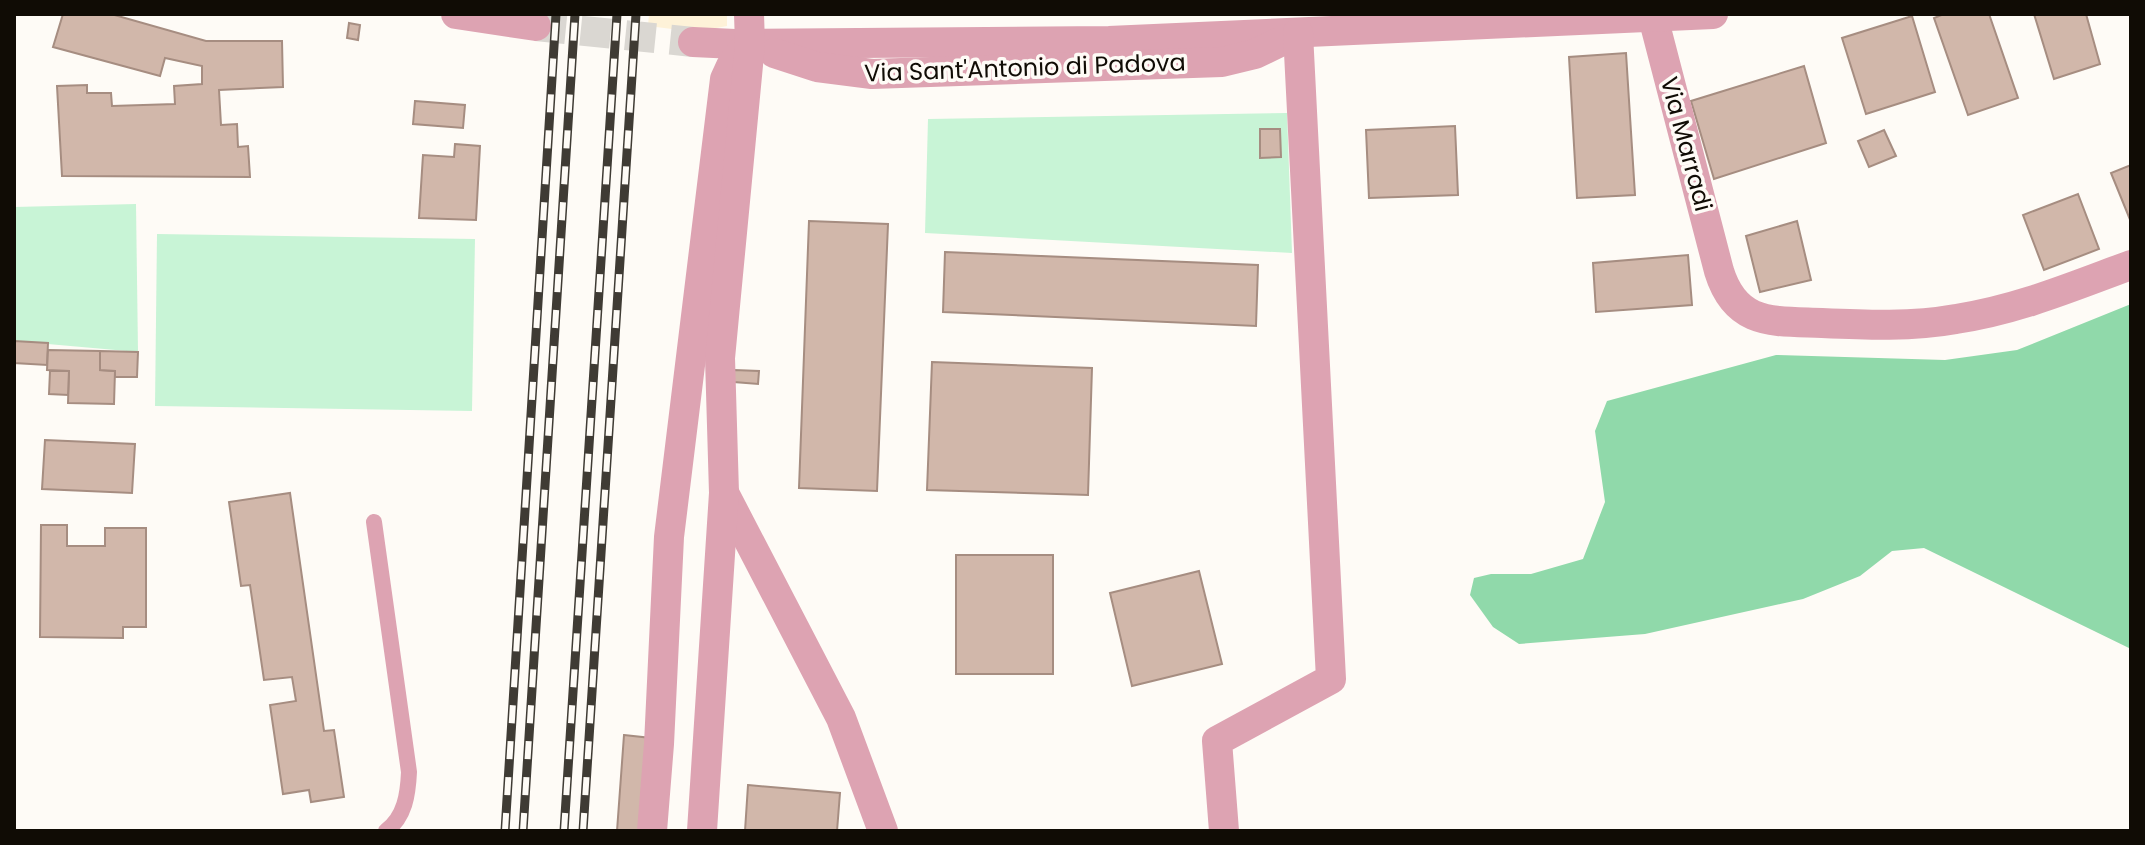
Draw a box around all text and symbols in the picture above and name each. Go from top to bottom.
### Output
street label: Via Sant'Antonio di Padova [864,45,1186,90]
street label: Via Marradi [1653,73,1720,215]

